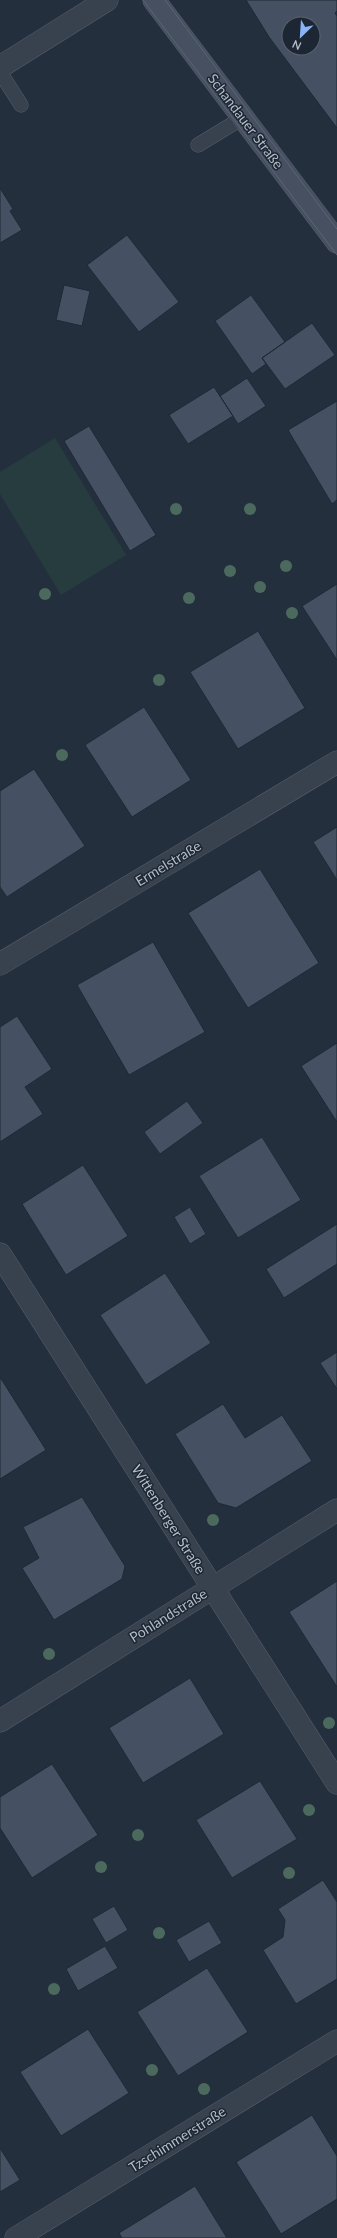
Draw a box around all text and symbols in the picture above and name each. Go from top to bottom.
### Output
north arrow [281,16,321,56]
text: N [290,38,303,53]
street label: Schandauer Straße [205,70,287,172]
street label: Ermelstraße [132,837,204,889]
street label: Wittenberger Straße [129,1461,209,1577]
street label: Pohlandstraße [126,1584,210,1646]
street label: Tzschimmerstraße [125,2102,229,2176]

